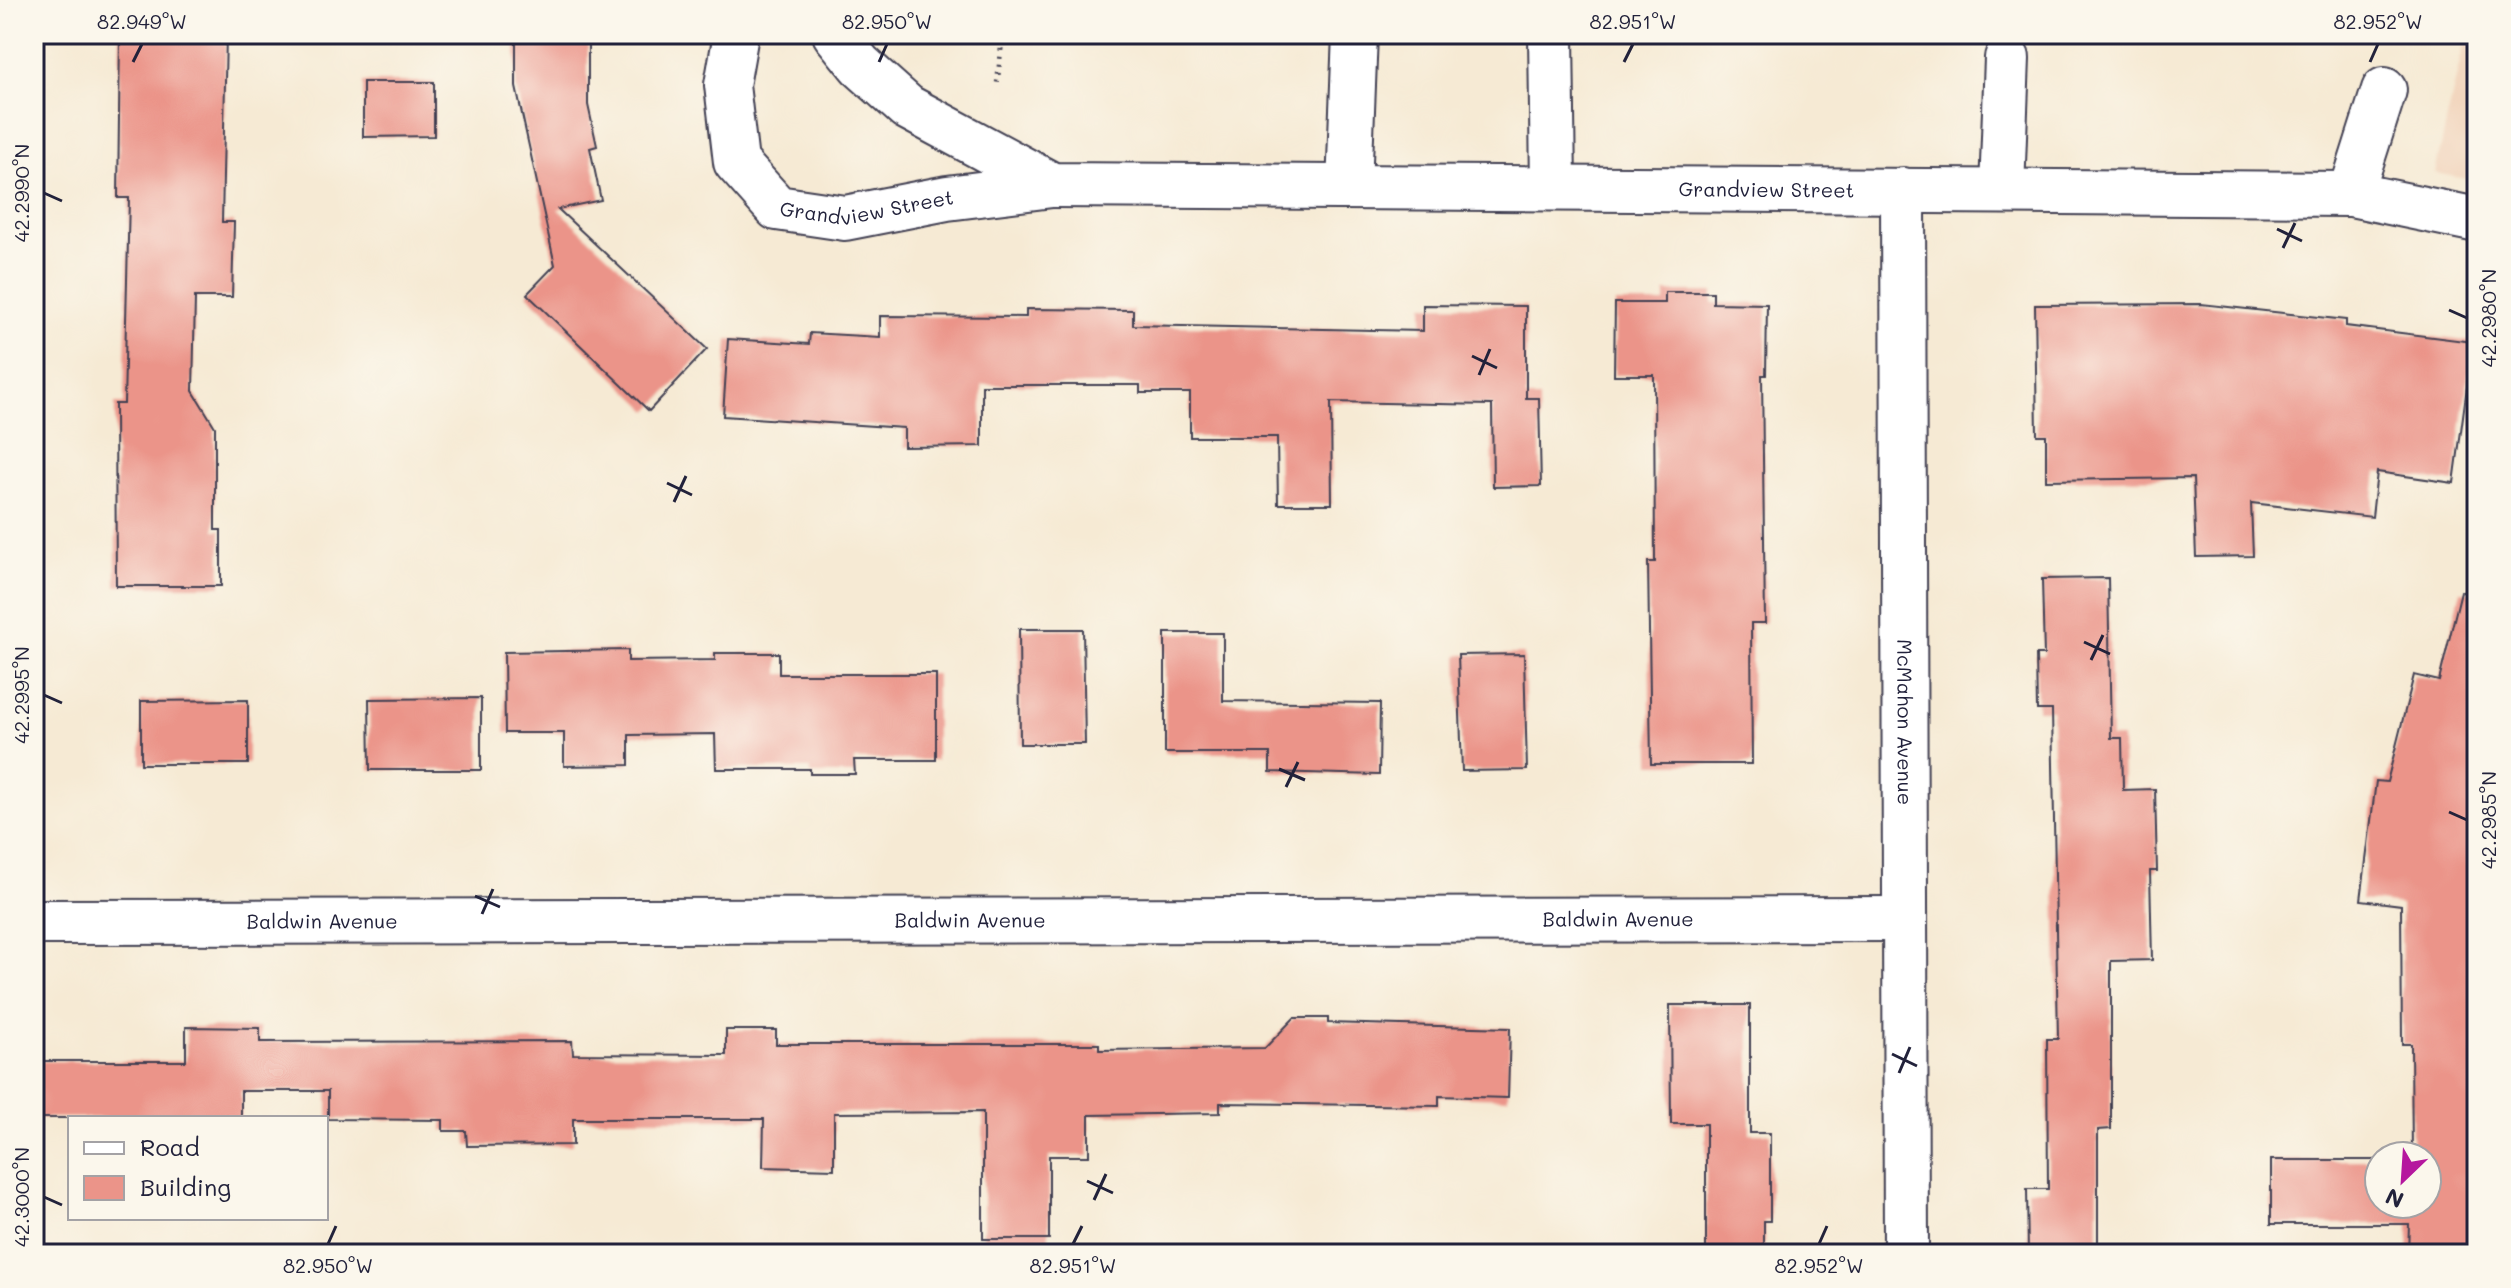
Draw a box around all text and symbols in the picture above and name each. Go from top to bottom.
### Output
text: 82.949°W [97,8,187,34]
text: 82.950°W [842,8,932,34]
text: 82.951°W [1590,8,1676,34]
text: 82.952°W [2333,8,2423,34]
text: 42.2990°N [8,144,34,242]
street label: Grandview Street [1678,175,1855,203]
street label: Grandview Street [778,183,955,231]
text: 42.2980°N [2475,269,2501,367]
street label: McMahon Avenue [1892,639,1919,805]
text: 42.2995°N [8,646,34,744]
text: 42.2985°N [2475,771,2501,869]
street label: Baldwin Avenue [1542,905,1694,932]
street label: Baldwin Avenue [894,906,1046,933]
street label: Baldwin Avenue [246,907,398,934]
legend [68,1116,328,1220]
text: Road [140,1131,200,1162]
north arrow [2363,1140,2443,1220]
text: 42.3000°N [8,1147,34,1247]
text: Building [140,1171,231,1202]
text: N [2381,1182,2408,1215]
text: 82.950°W [283,1252,373,1278]
text: 82.951°W [1030,1252,1116,1278]
text: 82.952°W [1774,1252,1864,1278]

